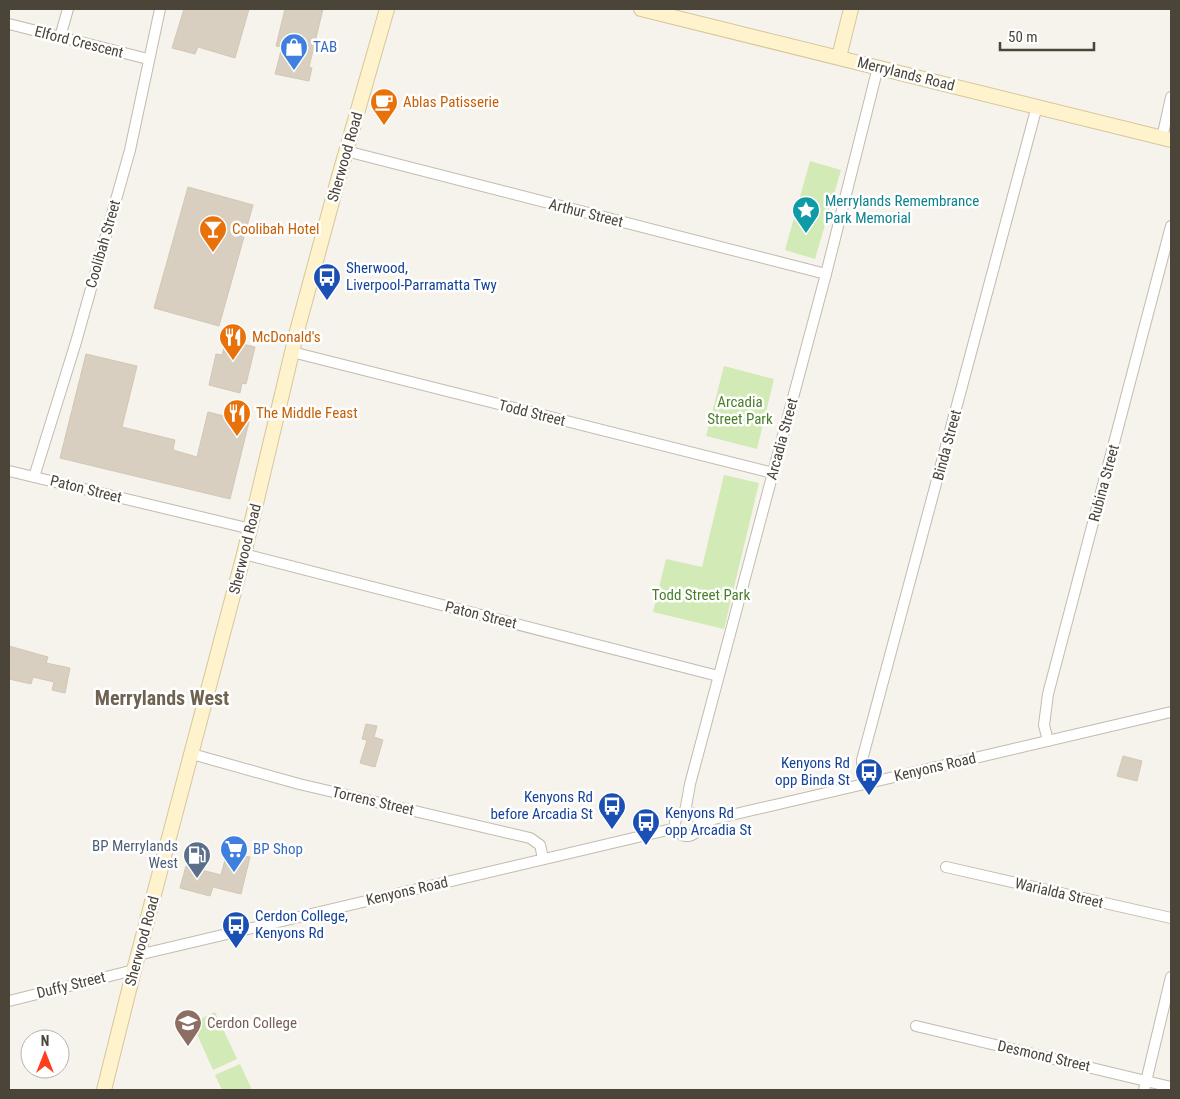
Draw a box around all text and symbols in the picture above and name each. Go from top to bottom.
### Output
scale bar [1000,20,1094,52]
street label: Elford Crescent [33,22,125,62]
text: 50 m [1008,28,1038,46]
shop icon: TAB [279,32,309,71]
place label: TAB [313,38,337,56]
street label: Merrylands Road [855,53,957,95]
cafe icon: Ablas Patisserie [369,87,399,126]
place label: Ablas Patisserie [403,93,499,111]
street label: Sherwood Road [324,110,366,204]
place label: Merrylands Remembrance Park Memorial [825,192,979,227]
street label: Arthur Street [547,195,625,231]
place icon: Merrylands Remembrance Park Memorial [791,195,821,234]
street label: Coolibah Street [82,198,124,290]
bar icon: Coolibah Hotel [198,214,228,253]
place label: Coolibah Hotel [232,220,319,238]
place label: Sherwood, Liverpool-Parramatta Twy [346,259,497,294]
bus stop icon: Sherwood, Liverpool-Parramatta Twy [312,262,342,301]
restaurant icon: McDonald's [218,322,248,361]
place label: McDonald's [252,328,321,346]
park label: Arcadia Street Park [707,393,773,428]
street label: Todd Street [497,396,567,430]
street label: Arcadia Street [762,396,802,482]
restaurant icon: The Middle Feast [222,398,252,437]
place label: The Middle Feast [256,404,358,422]
street label: Binda Street [929,408,965,482]
street label: Rubina Street [1085,442,1123,524]
street label: Paton Street [48,471,124,507]
street label: Sherwood Road [225,502,265,596]
park label: Todd Street Park [652,586,750,604]
street label: Paton Street [443,597,519,633]
district label: Merrylands West [95,686,229,710]
street label: Kenyons Road [892,749,978,785]
place label: Kenyons Rd opp Binda St [775,754,850,789]
bus stop icon: Kenyons Rd opp Binda St [854,757,884,796]
street label: Torrens Street [330,783,416,819]
place label: Kenyons Rd before Arcadia St [490,788,593,823]
bus stop icon: Kenyons Rd before Arcadia St [597,791,627,830]
place label: Kenyons Rd opp Arcadia St [665,804,752,839]
bus stop icon: Kenyons Rd opp Arcadia St [631,807,661,846]
supermarket icon: BP Shop [219,834,249,873]
place label: BP Merrylands West [92,837,178,872]
fuel station icon: BP Merrylands West [182,840,212,879]
place label: BP Shop [253,840,303,858]
street label: Kenyons Road [364,873,450,909]
street label: Warialda Street [1013,874,1105,912]
street label: Sherwood Road [121,894,163,988]
place label: Cerdon College, Kenyons Rd [255,907,348,942]
bus stop icon: Cerdon College, Kenyons Rd [221,910,251,949]
street label: Duffy Street [35,968,107,1002]
school or university icon: Cerdon College [173,1008,203,1047]
place label: Cerdon College [207,1014,297,1032]
north arrow [20,1029,70,1079]
text: N [41,1033,49,1049]
street label: Desmond Street [996,1037,1092,1075]

